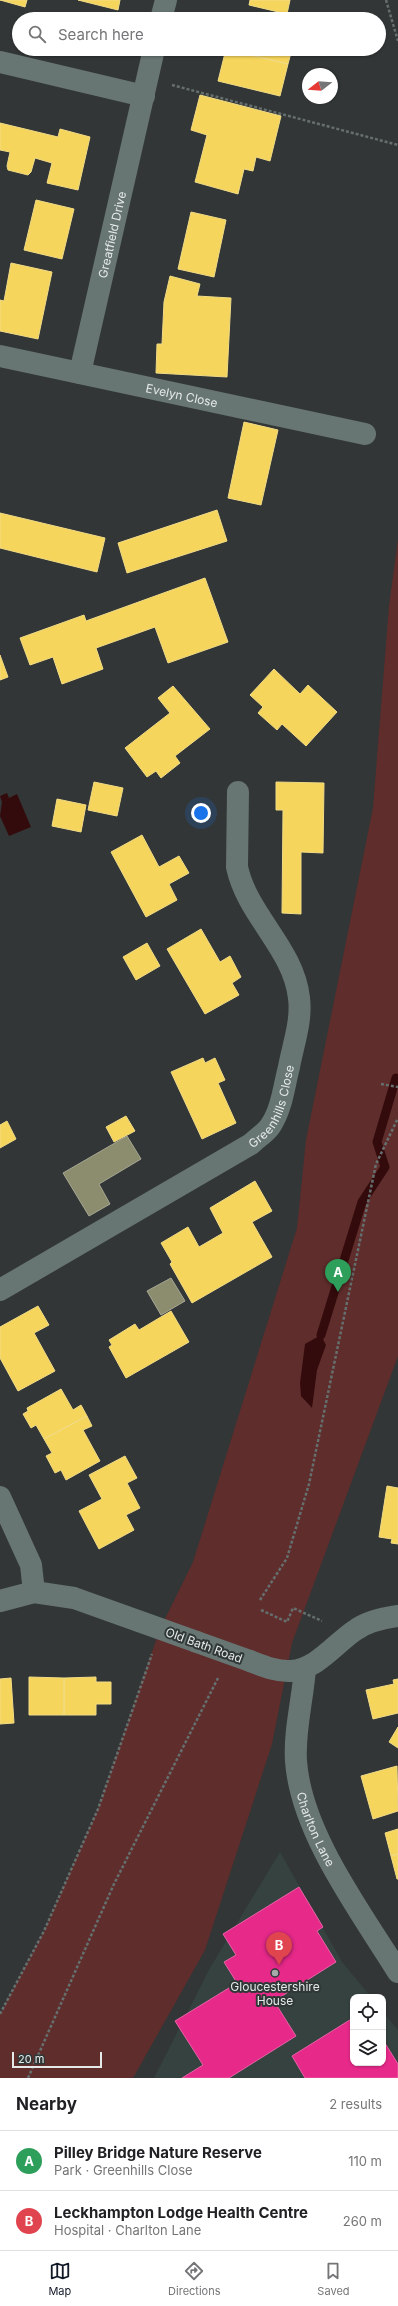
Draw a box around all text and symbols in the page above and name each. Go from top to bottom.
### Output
search box [12,12,386,56]
icon: search [26,23,48,45]
text: Search here [58,25,144,44]
north arrow [302,68,338,104]
street label: Greatfield Drive [94,190,129,279]
street label: Evelyn Close [145,380,219,410]
your location [191,803,211,823]
street label: Greenhills Close [245,1063,297,1151]
pin: A [325,1259,351,1292]
street label: Old Bath Road [163,1624,245,1666]
street label: Charlton Lane [294,1790,338,1869]
pin: B [266,1932,292,1965]
marker: Gloucestershire House [270,1968,280,1978]
place label: Gloucestershire House [230,1979,320,2008]
map controls [350,1994,386,2066]
button: locate [350,1994,386,2030]
button: layers [350,2030,386,2066]
scale bar [12,2050,102,2069]
text: 20 m [18,2052,44,2066]
text: Nearby [16,2094,77,2114]
text: 2 results [329,2096,382,2112]
text: Pilley Bridge Nature Reserve [54,2143,262,2162]
text: A [24,2153,34,2169]
text: 110 m [348,2153,382,2169]
text: Park · Greenhills Close [54,2162,193,2178]
text: Leckhampton Lodge Health Centre [54,2203,308,2222]
text: B [25,2213,33,2229]
text: 260 m [343,2213,382,2229]
text: Hospital · Charlton Lane [54,2222,201,2238]
tab: Map [48,2260,71,2298]
tab: Directions [168,2260,221,2298]
tab: Saved [317,2260,350,2298]

